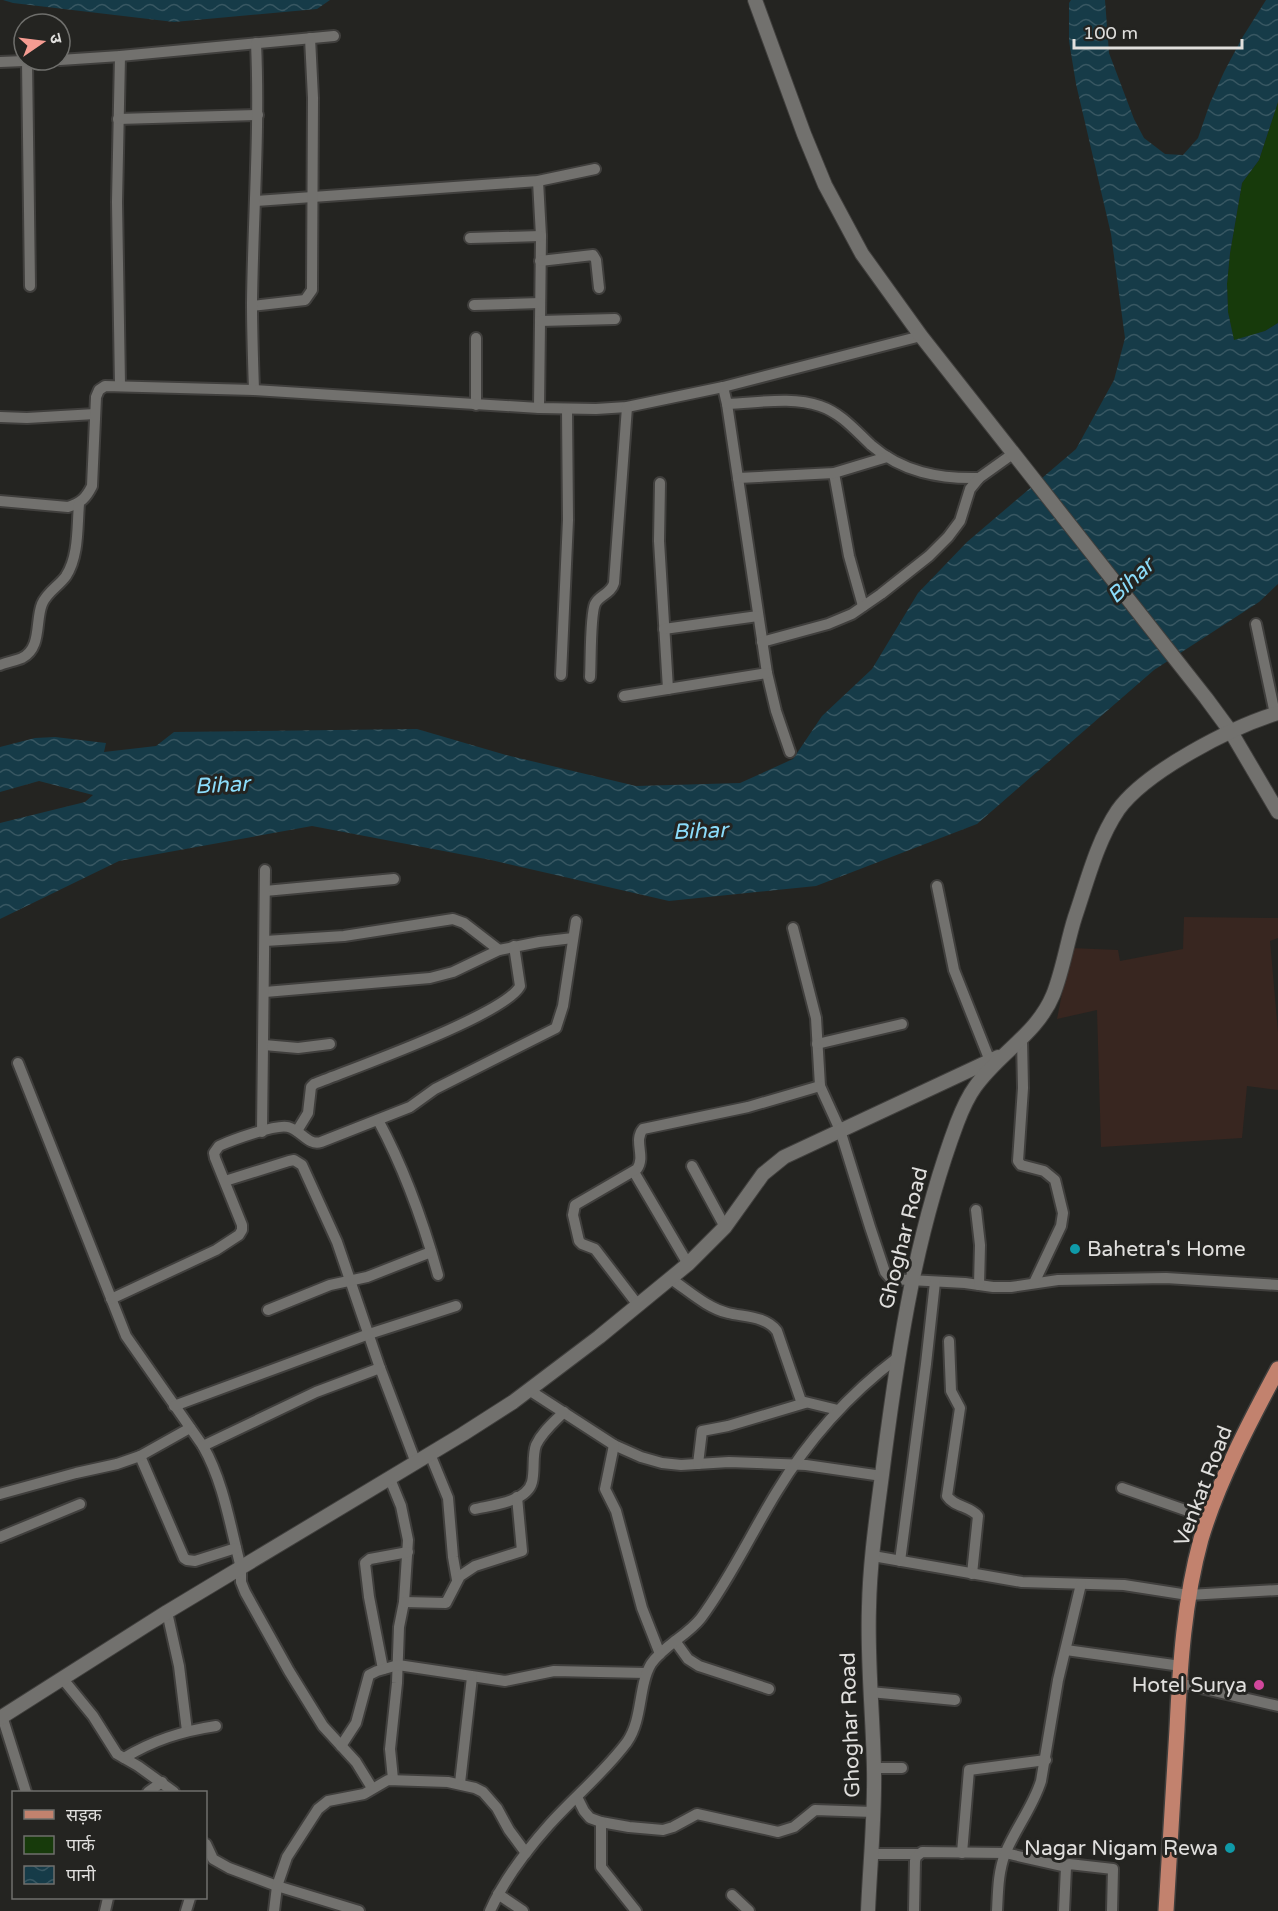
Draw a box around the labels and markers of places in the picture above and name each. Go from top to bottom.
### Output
place label: Bahetra's Home [1087,1237,1246,1262]
marker: Bahetra's Home [1068,1242,1082,1256]
place label: Hotel Surya [1132,1673,1247,1698]
marker: Hotel Surya [1252,1678,1266,1692]
place label: Nagar Nigam Rewa [1024,1836,1218,1861]
marker: Nagar Nigam Rewa [1223,1841,1237,1855]

